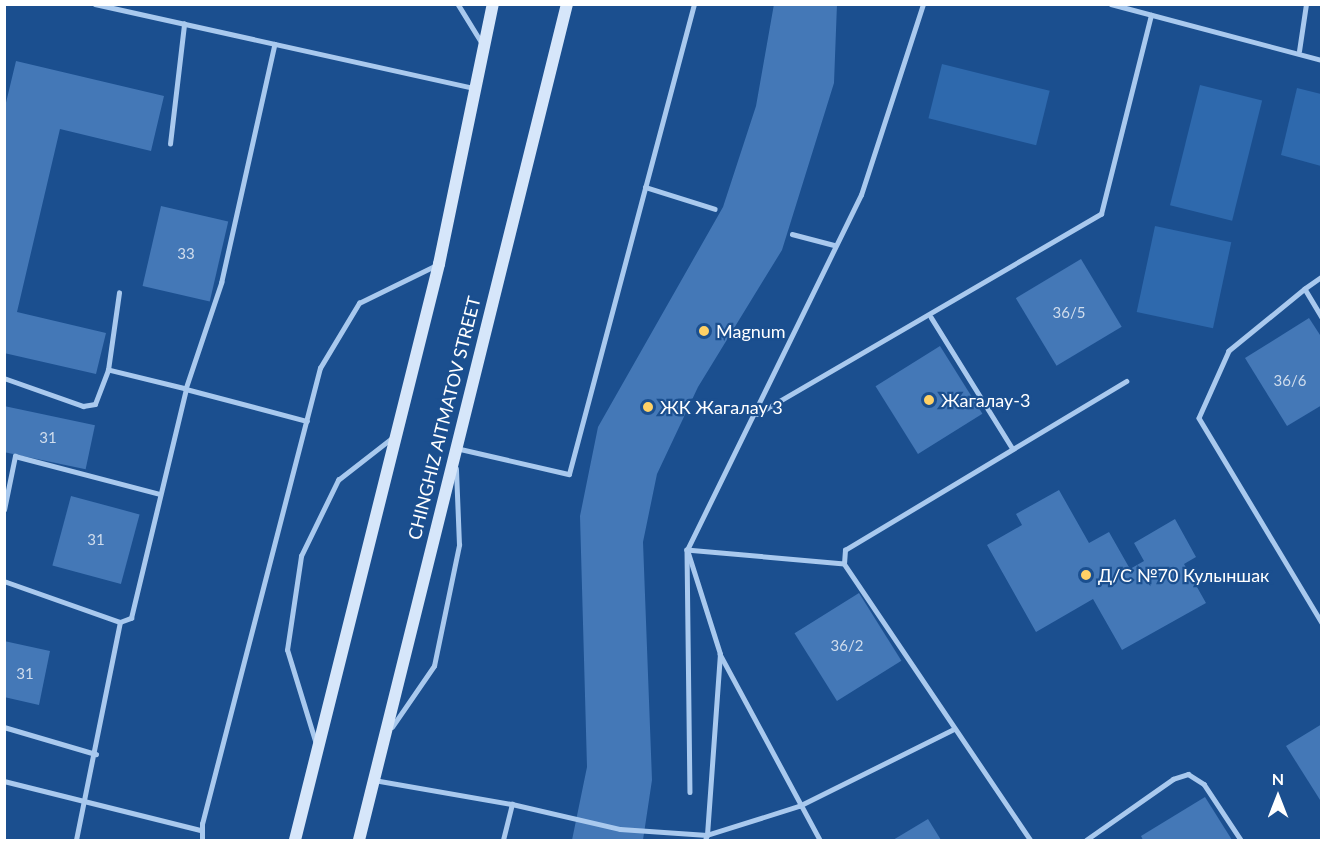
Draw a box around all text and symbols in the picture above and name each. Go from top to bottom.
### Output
house number: 33 [177,245,195,263]
street label: CHINGHIZ AITMATOV STREET [403,293,485,543]
house number: 36/5 [1053,304,1085,322]
place label: Magnum [716,320,786,342]
marker: Magnum [697,324,711,338]
house number: 36/6 [1274,372,1306,390]
place label: Жагалау-3 [941,389,1030,411]
marker: Жагалау-3 [922,393,936,407]
place label: ЖК Жагалау 3 [660,396,783,418]
marker: ЖК Жагалау 3 [641,400,655,414]
house number: 31 [39,429,57,447]
house number: 31 [87,531,105,549]
place label: Д/С №70 Кулыншак [1098,564,1269,586]
marker: Д/С №70 Кулыншак [1079,568,1093,582]
house number: 36/2 [831,637,863,655]
house number: 31 [16,665,34,683]
north arrow [1248,767,1308,827]
text: N [1272,769,1284,788]

